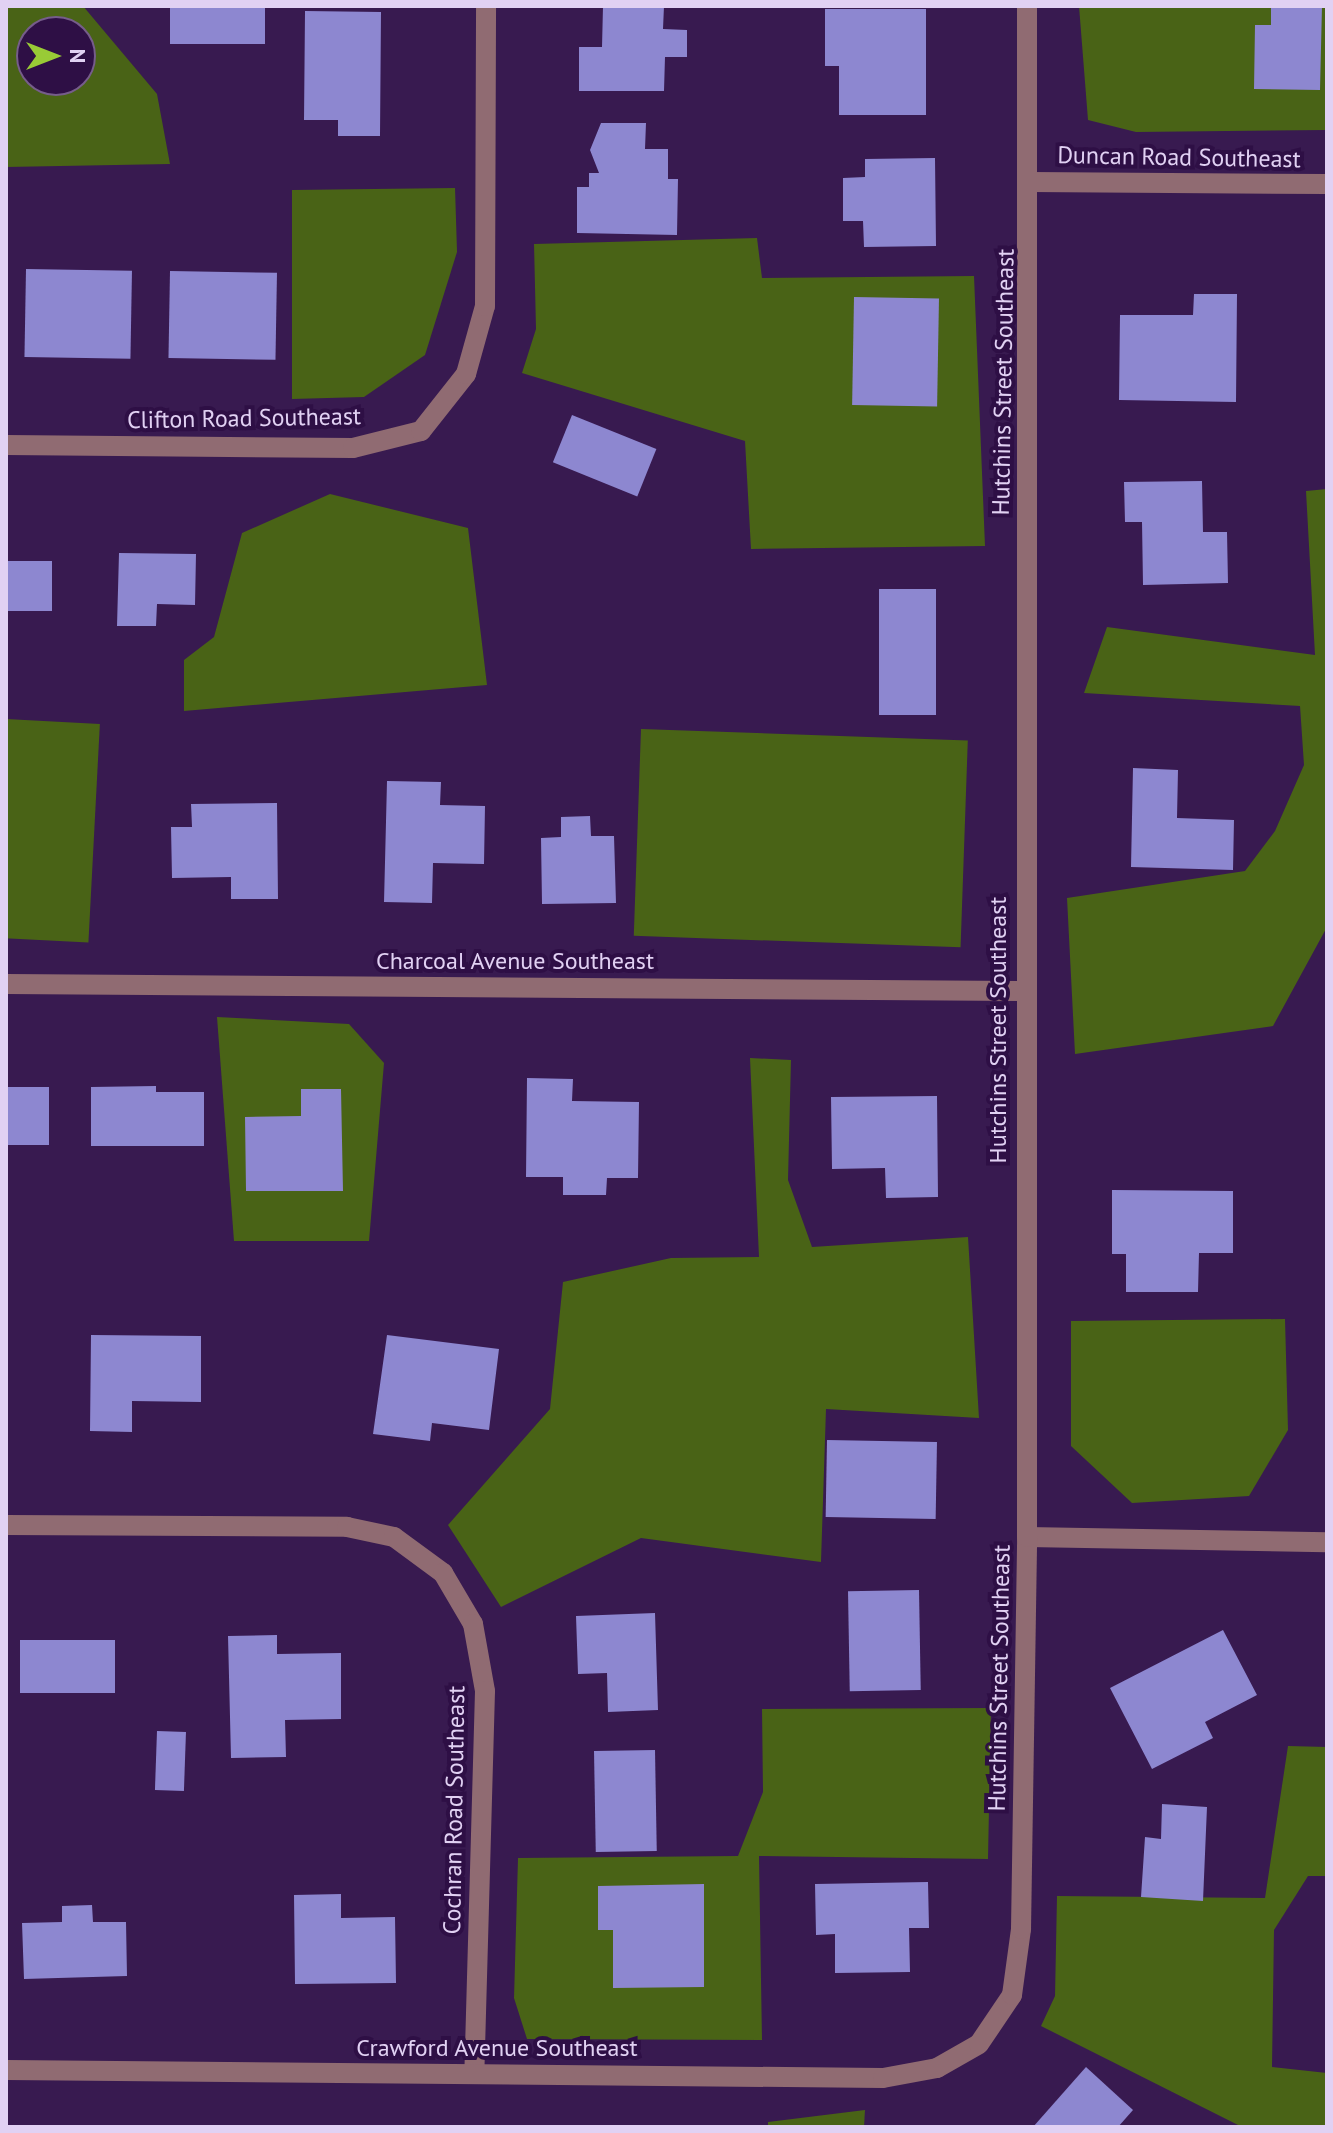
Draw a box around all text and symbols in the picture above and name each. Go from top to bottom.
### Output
north arrow [16,16,96,96]
text: N [64,49,92,63]
street label: Duncan Road Southeast [1057,140,1301,174]
street label: Hutchins Street Southeast [986,248,1020,516]
street label: Clifton Road Southeast [127,402,361,434]
street label: Hutchins Street Southeast [984,897,1012,1163]
street label: Charcoal Avenue Southeast [376,947,654,975]
street label: Hutchins Street Southeast [982,1544,1016,1812]
street label: Cochran Road Southeast [437,1685,471,1935]
street label: Crawford Avenue Southeast [356,2034,638,2062]

